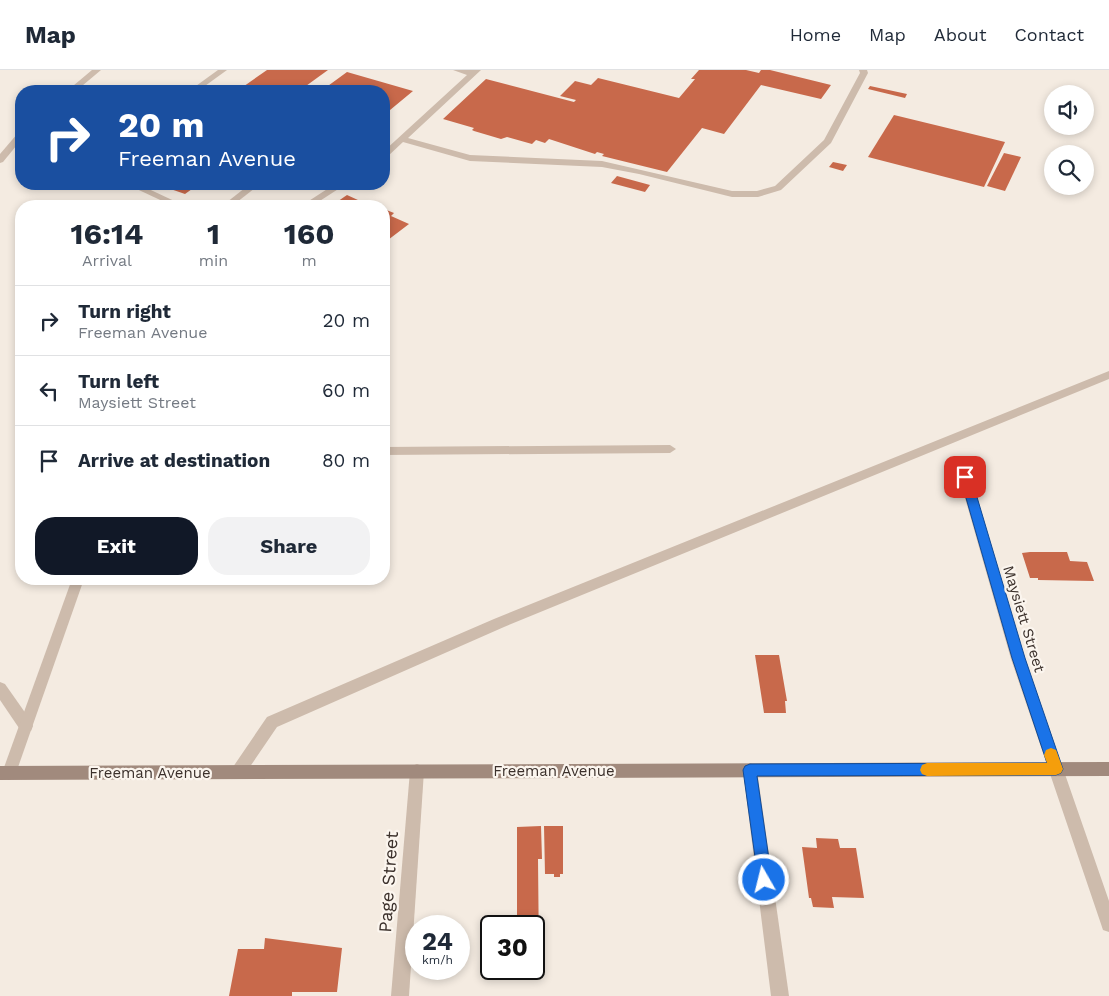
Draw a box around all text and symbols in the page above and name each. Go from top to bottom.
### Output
text: Map [25,21,76,49]
text: Home [790,24,841,45]
text: Map [869,24,906,45]
text: About [934,24,986,45]
text: Contact [1014,24,1084,45]
map controls [1044,85,1094,195]
button: sound [1044,85,1094,135]
text: 20 m [118,104,204,146]
icon: right [35,105,100,170]
button: search [1044,145,1094,195]
text: Freeman Avenue [118,146,296,171]
text: 16:14 [71,216,143,251]
text: 1 [207,216,220,251]
text: 160 [284,216,334,251]
text: Arrival [82,251,132,270]
text: min [199,251,228,270]
text: m [301,251,317,270]
text: Turn right [78,300,171,323]
icon: right [35,307,63,335]
text: 20 m [323,309,370,332]
text: Freeman Avenue [78,323,207,342]
text: Turn left [78,370,159,393]
icon: left [35,377,63,405]
text: 60 m [322,379,370,402]
text: Maysiett Street [78,393,196,412]
icon: arrive [35,447,63,475]
text: Arrive at destination [78,449,270,472]
text: 80 m [322,449,370,472]
pin [944,456,986,498]
icon: arrive [951,463,979,491]
button: Exit [35,517,198,575]
button: Share [208,517,370,575]
street label: Maysiett Street [999,564,1049,675]
street label: Freeman Avenue [493,762,615,780]
street label: Freeman Avenue [89,764,211,782]
street label: Page Street [374,830,402,933]
position arrow [737,853,789,905]
speed limit sign: 30 [480,915,545,980]
text: 24 [422,927,453,956]
text: km/h [422,953,453,967]

